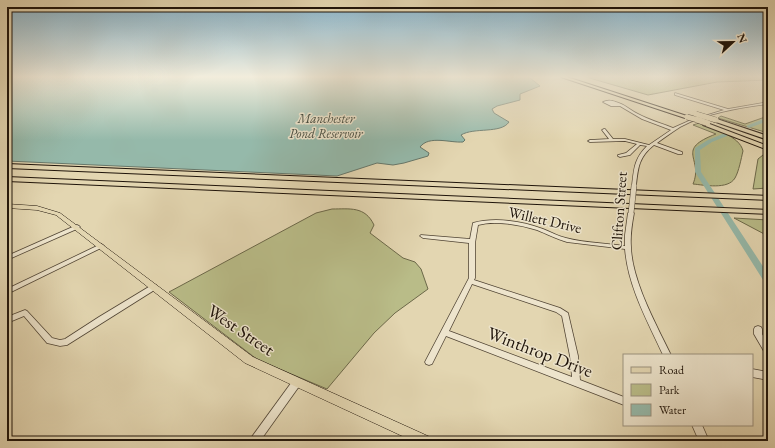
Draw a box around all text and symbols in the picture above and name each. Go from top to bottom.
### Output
north arrow [713,22,753,62]
text: N [734,32,750,45]
water label: Manchester Pond Reservoir [289,110,364,142]
street label: Clifton Street [606,171,631,251]
street label: Willett Drive [507,202,584,237]
street label: West Street [203,299,280,361]
street label: Winthrop Drive [484,321,596,382]
legend [623,354,753,426]
text: Road [659,362,685,378]
text: Park [659,382,680,398]
text: Water [659,402,686,418]

